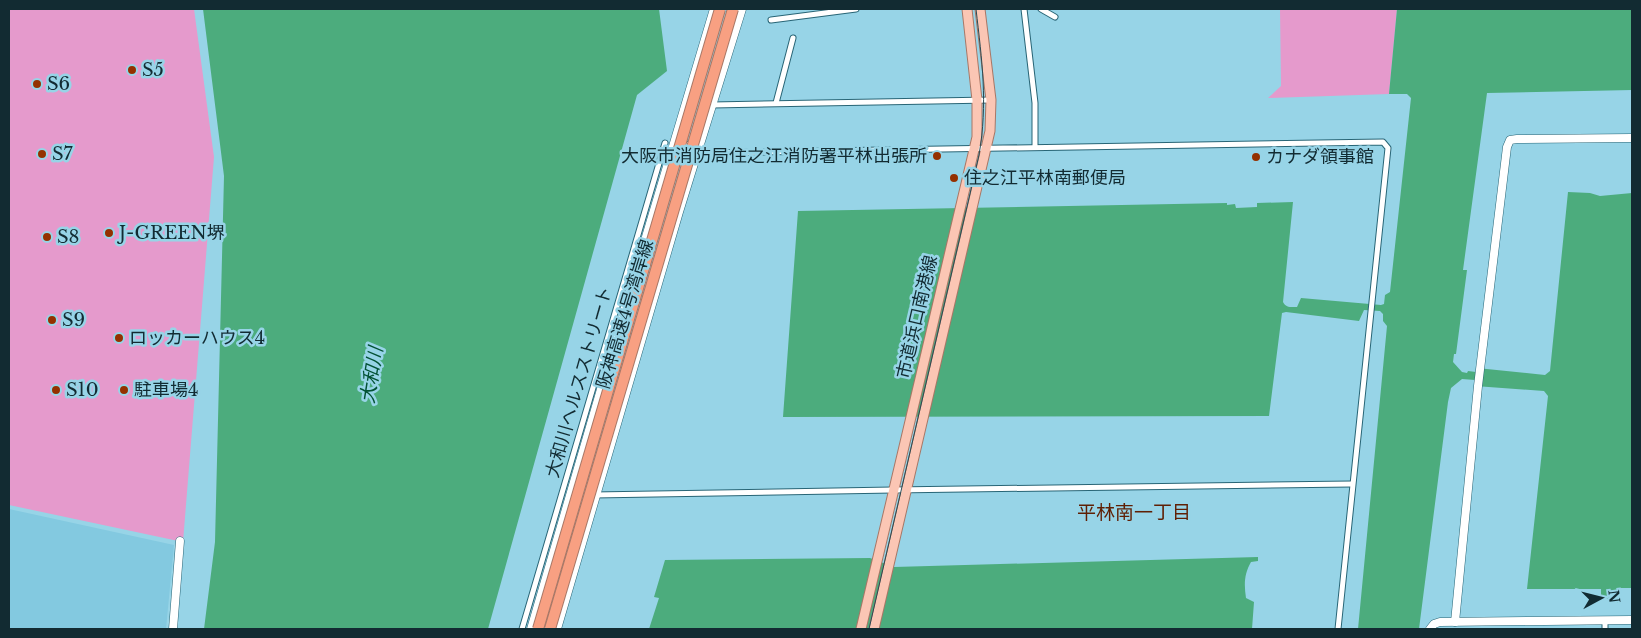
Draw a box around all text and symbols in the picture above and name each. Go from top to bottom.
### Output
place label: S5 [142,59,164,81]
marker: S5 [126,64,138,76]
place label: S6 [47,73,70,95]
marker: S6 [31,78,43,90]
place label: S7 [52,143,74,165]
place label: 大阪市消防局住之江消防署平林出張所 [621,145,927,167]
place label: カナダ領事館 [1266,146,1374,168]
marker: S7 [36,148,48,160]
marker: 大阪市消防局住之江消防署平林出張所 [931,150,943,162]
marker: カナダ領事館 [1250,151,1262,163]
place label: 住之江平林南郵便局 [964,167,1126,189]
marker: 住之江平林南郵便局 [948,172,960,184]
place label: J-GREEN堺 [117,222,225,244]
place label: S8 [57,226,80,248]
marker: J-GREEN堺 [103,227,115,239]
marker: S8 [41,231,53,243]
street label: 阪神高速4号湾岸線 [592,237,658,391]
street label: 市道浜口南港線 [892,253,942,381]
street label: 大和川ヘルスストリート [541,284,617,480]
place label: S9 [62,309,85,331]
marker: S9 [46,314,58,326]
place label: ロッカーハウス4 [129,327,265,349]
marker: ロッカーハウス4 [113,332,125,344]
water label: 大和川 [356,343,388,405]
place label: S10 [66,379,99,401]
place label: 駐車場4 [134,379,199,401]
marker: S10 [50,384,62,396]
marker: 駐車場4 [118,384,130,396]
district label: 平林南一丁目 [1077,501,1191,524]
north arrow [1576,573,1626,623]
text: N [1604,589,1624,604]

